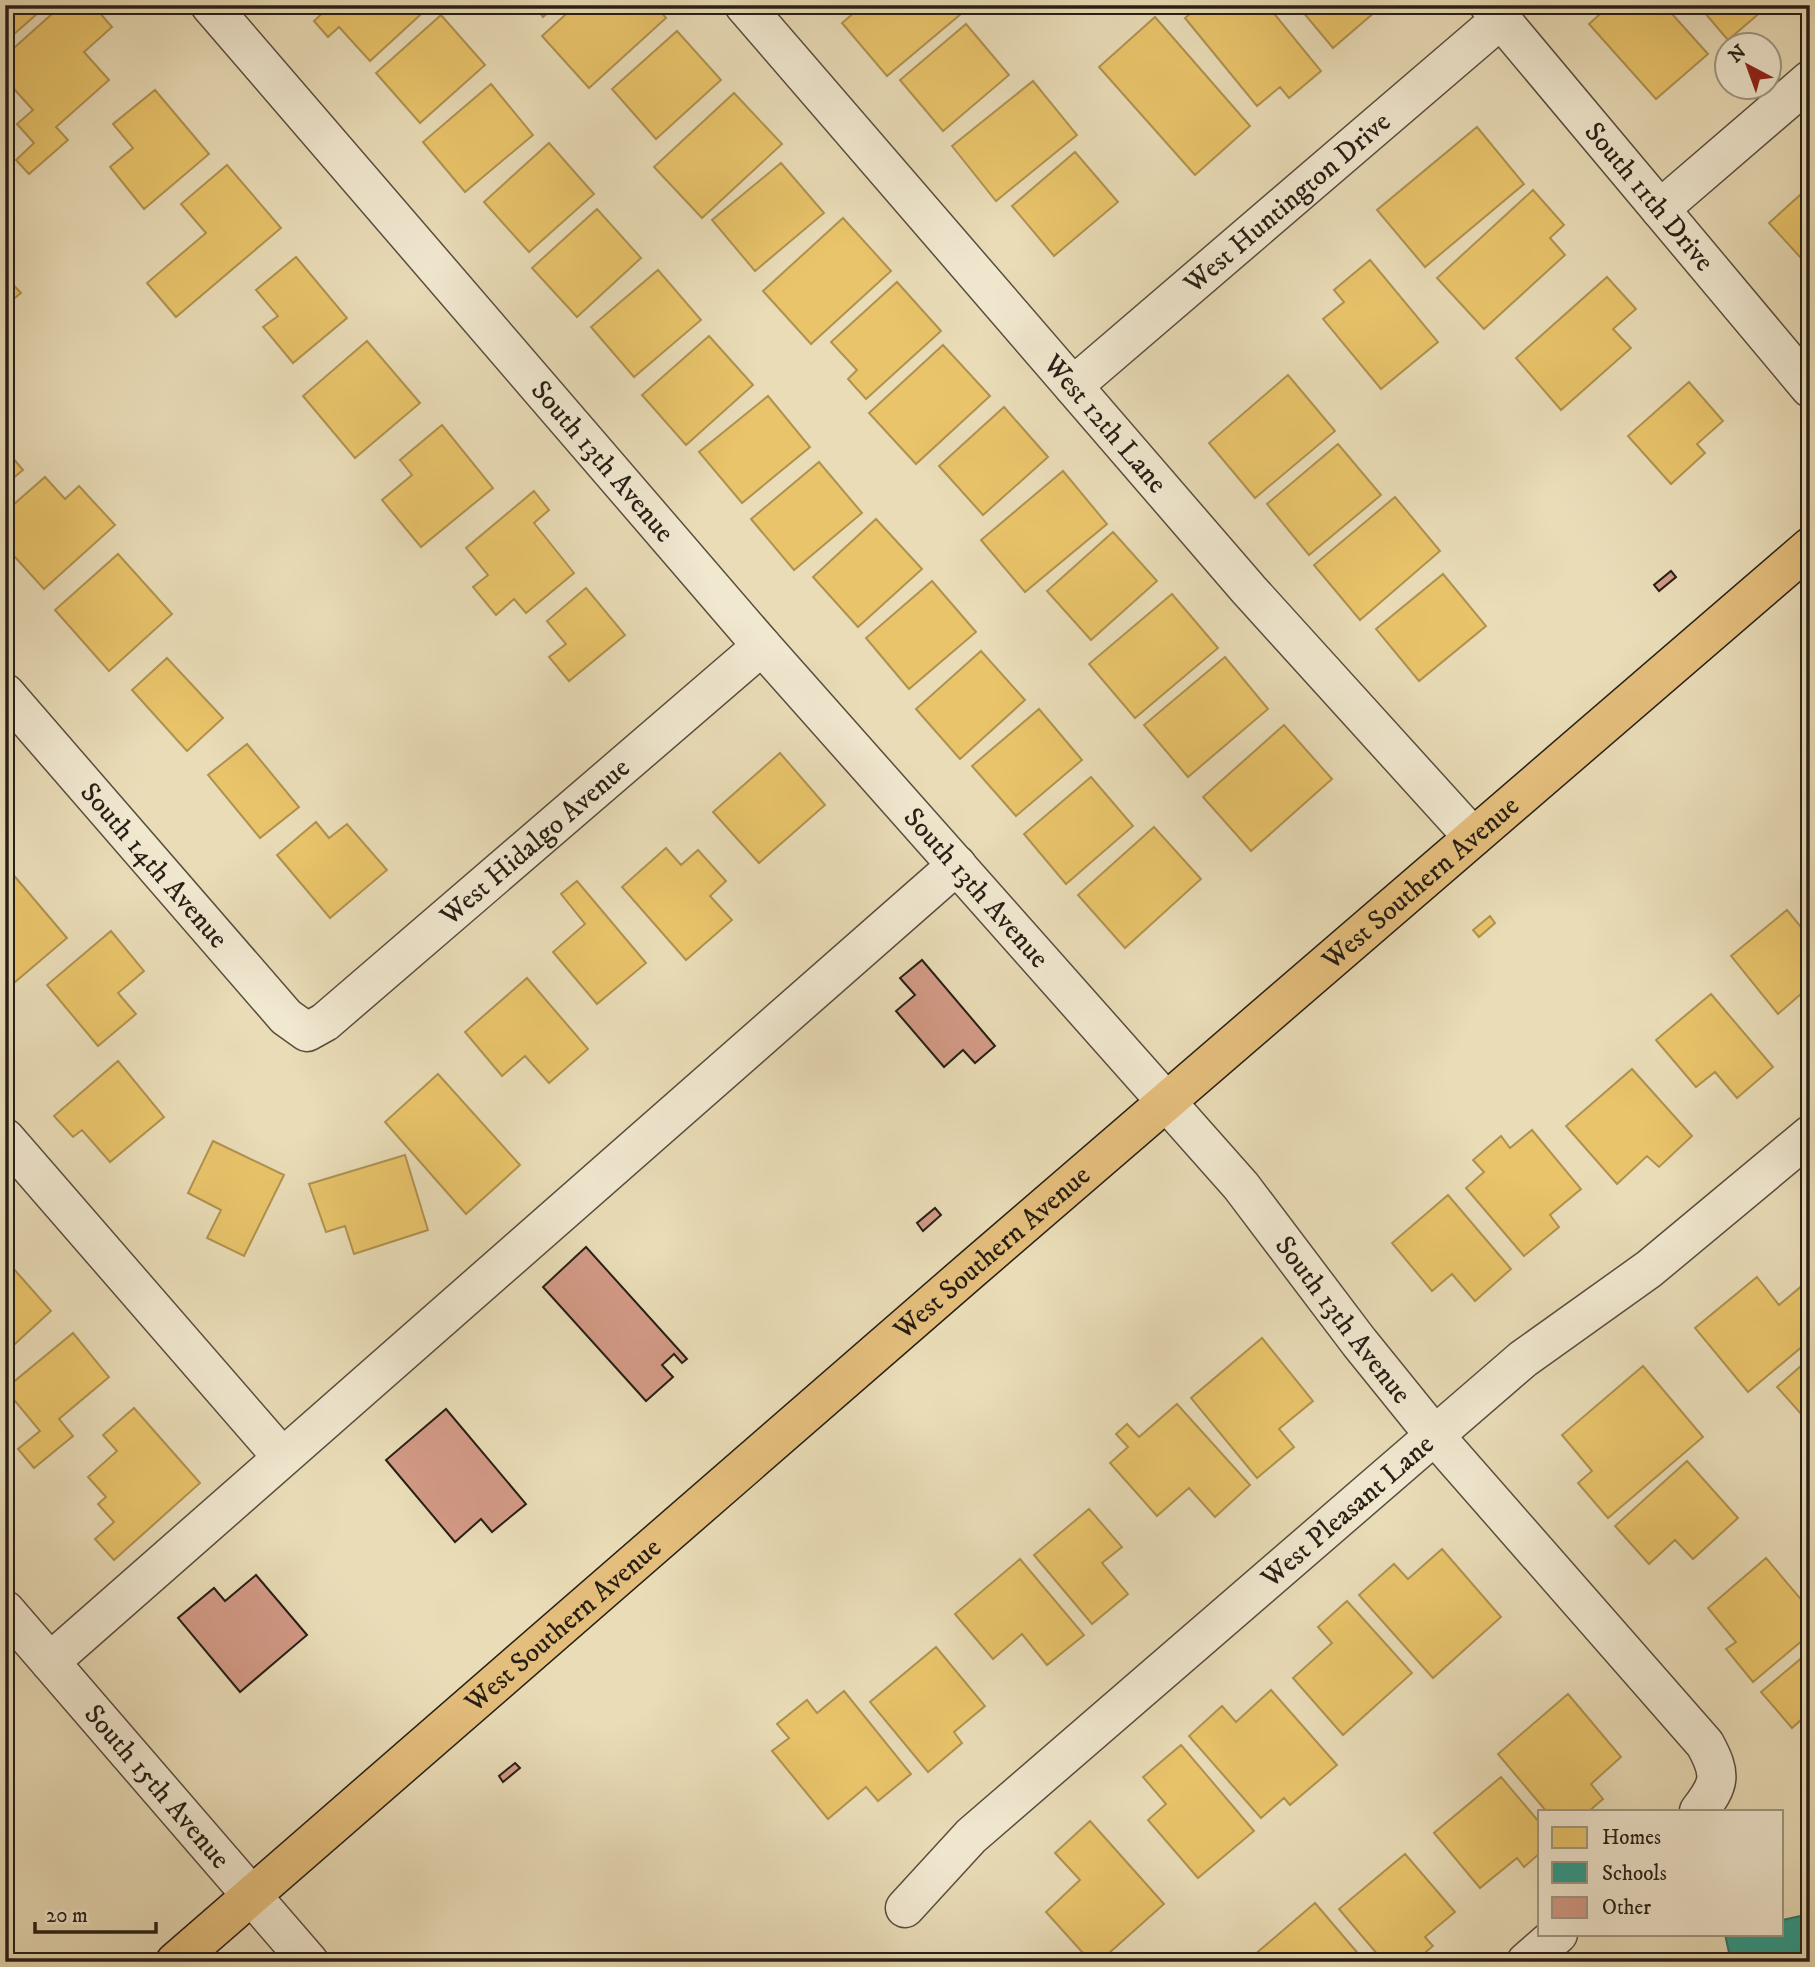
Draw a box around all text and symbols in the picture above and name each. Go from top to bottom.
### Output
north arrow [1714,32,1784,102]
text: N [1724,40,1752,68]
street label: West Huntington Drive [1176,104,1398,301]
street label: South 11th Drive [1577,115,1722,278]
street label: West 12th Lane [1035,346,1175,500]
street label: South 13th Avenue [523,373,682,549]
street label: West Hidalgo Avenue [432,750,637,933]
street label: South 14th Avenue [73,775,236,955]
street label: West Southern Avenue [1314,788,1526,978]
street label: South 13th Avenue [896,800,1057,975]
street label: West Southern Avenue [885,1158,1097,1348]
street label: South 13th Avenue [1267,1229,1419,1411]
street label: West Pleasant Lane [1253,1427,1441,1596]
street label: West Southern Avenue [457,1530,668,1720]
street label: South 15th Avenue [77,1697,238,1876]
legend [1538,1810,1784,1936]
text: Homes [1602,1825,1661,1851]
text: Schools [1602,1861,1667,1887]
scale bar [35,1890,156,1934]
text: Other [1602,1895,1651,1921]
text: 20 m [46,1903,88,1929]

